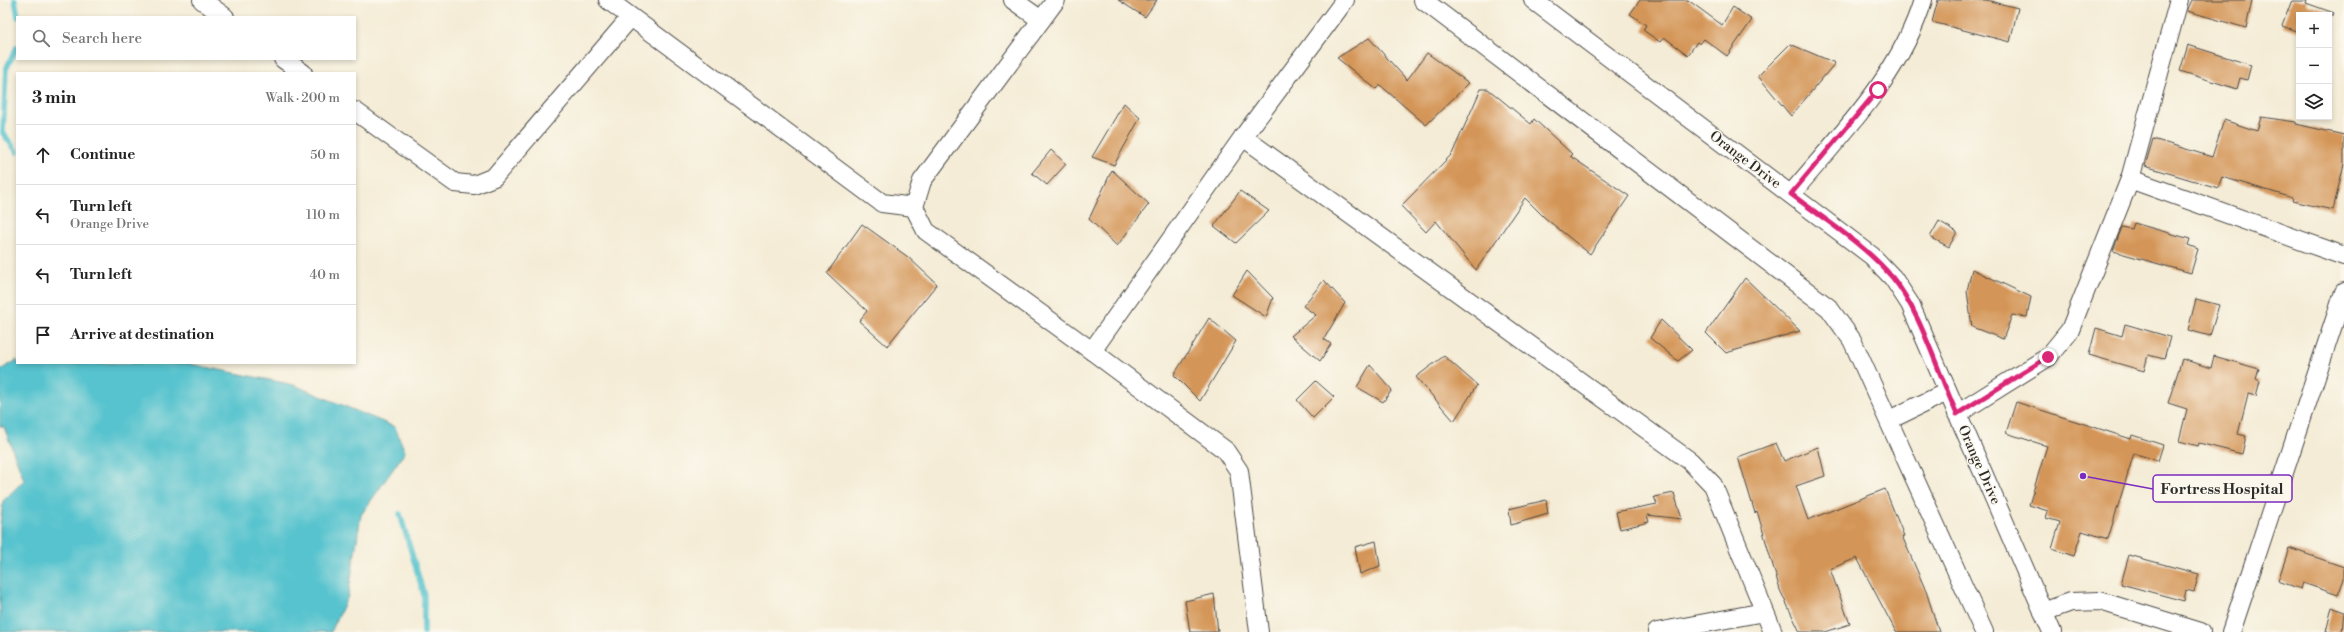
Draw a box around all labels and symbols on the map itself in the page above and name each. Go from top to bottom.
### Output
route start [1869,81,1887,99]
street label: Orange Drive [1706,127,1784,193]
route end [2039,348,2057,366]
street label: Orange Drive [1953,422,2005,508]
callout: Fortress Hospital [2153,475,2292,502]
text: Fortress Hospital [2161,480,2284,499]

